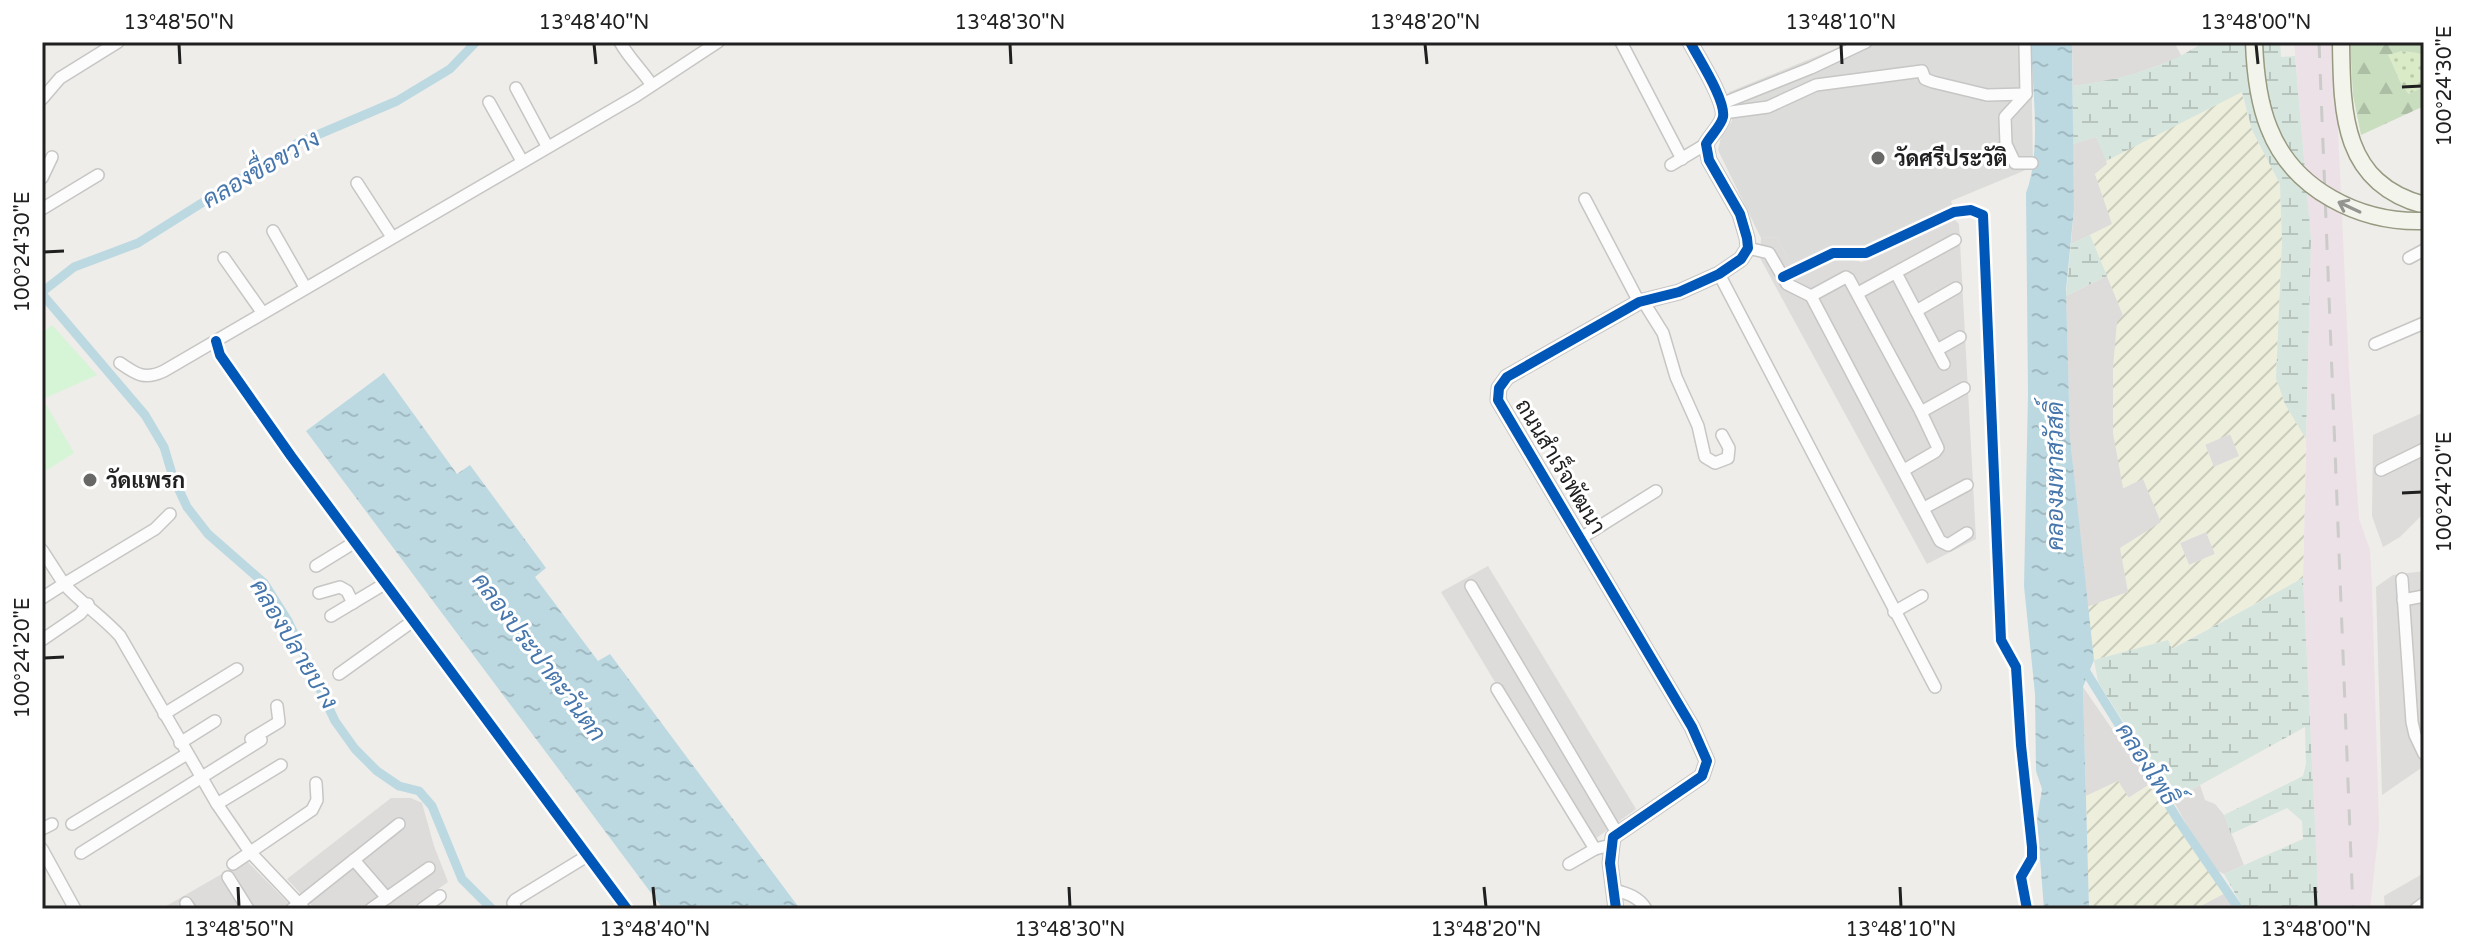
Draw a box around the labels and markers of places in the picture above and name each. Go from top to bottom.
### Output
place label: วัดศรีประวัติ [1894,144,2007,172]
marker: วัดศรีประวัติ [1869,149,1887,167]
place label: วัดแพรก [106,467,185,494]
marker: วัดแพรก [81,471,99,489]

